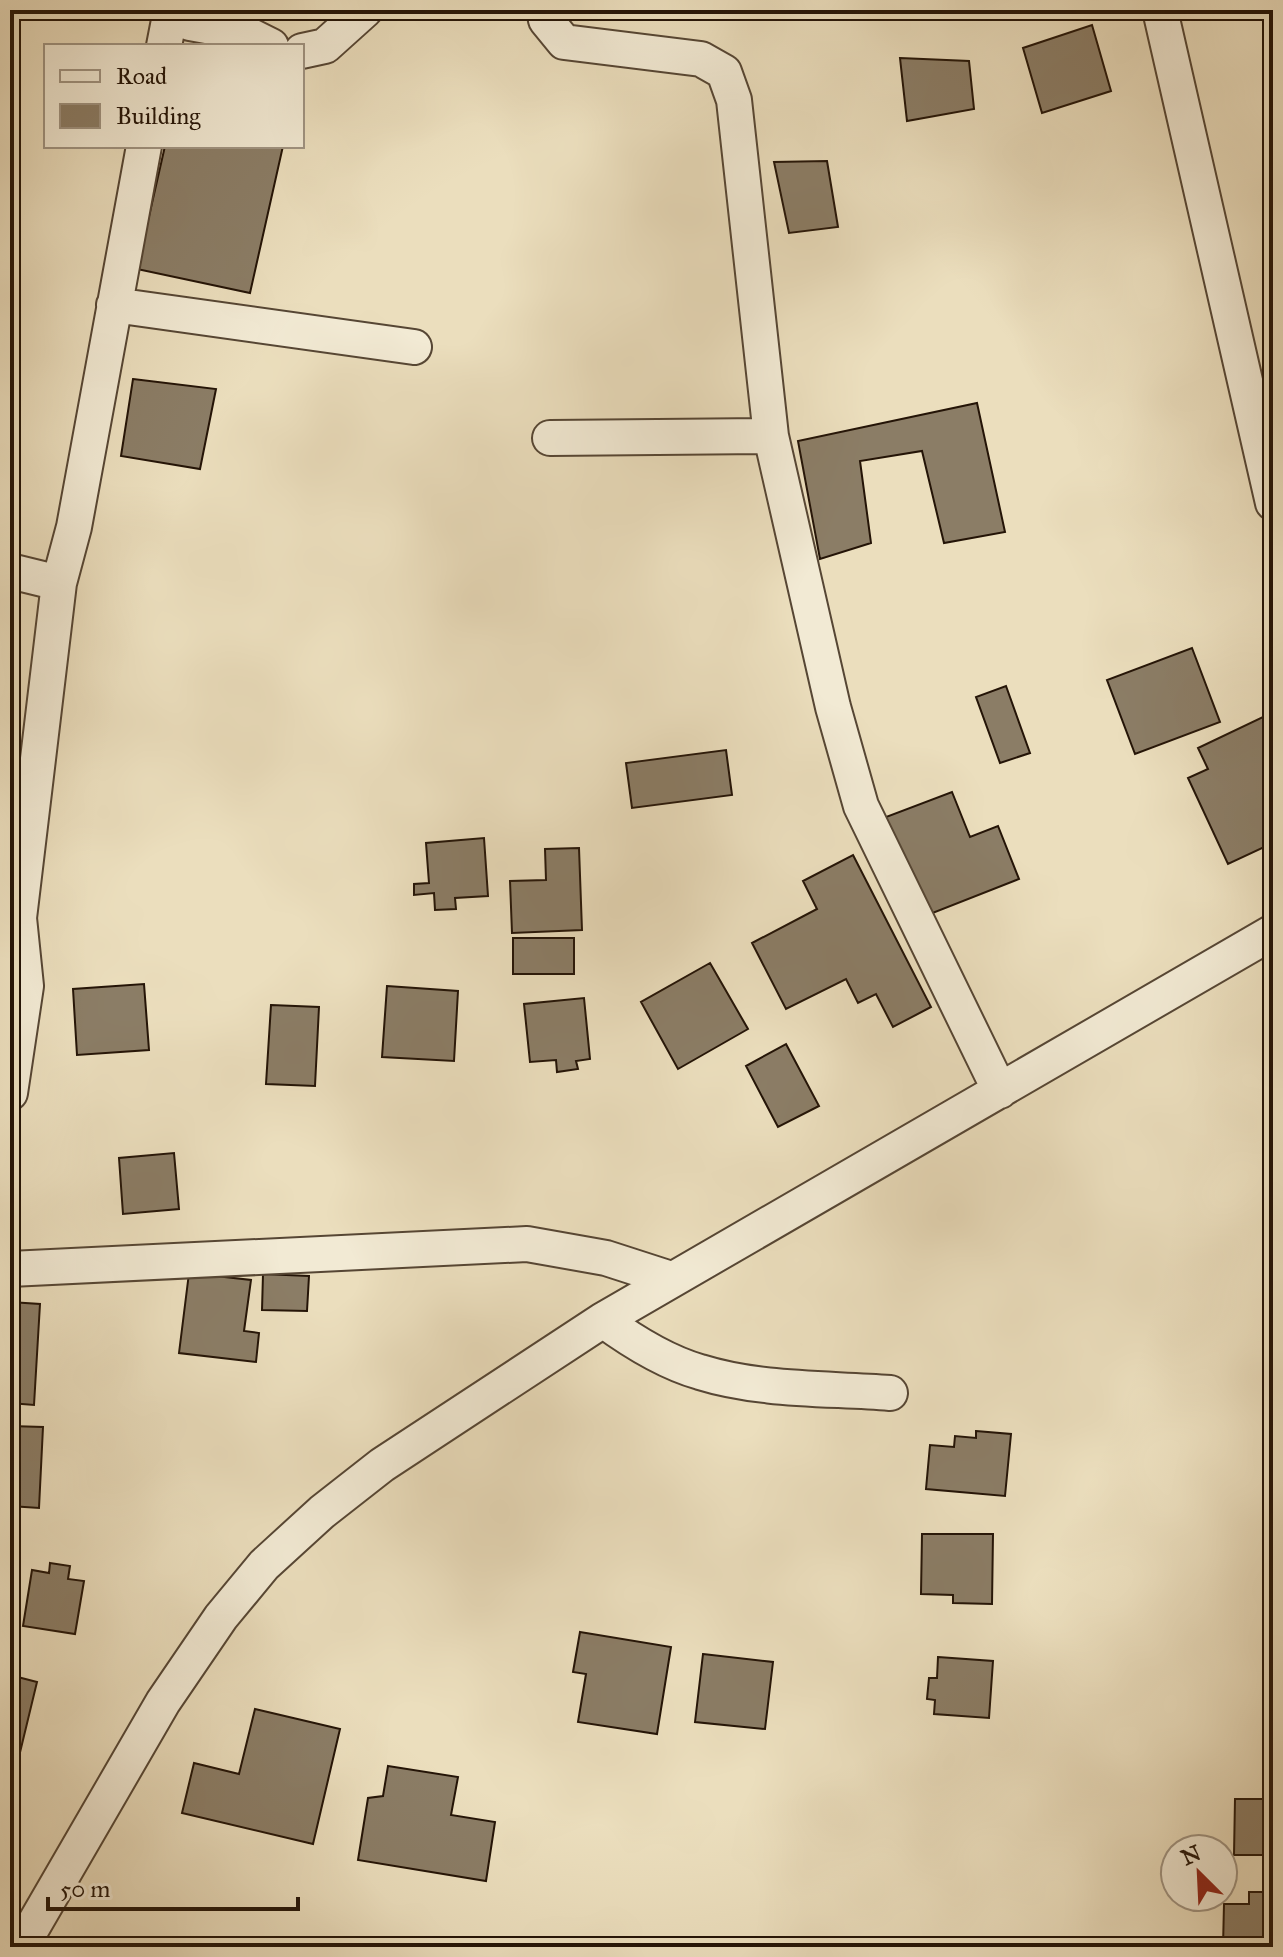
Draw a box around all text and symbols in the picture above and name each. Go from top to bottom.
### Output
legend [44,44,304,148]
text: Road [116,61,167,91]
text: Building [116,101,201,131]
north arrow [1159,1833,1239,1913]
text: N [1177,1839,1205,1871]
scale bar [48,1861,298,1911]
text: 50 m [60,1874,110,1904]

